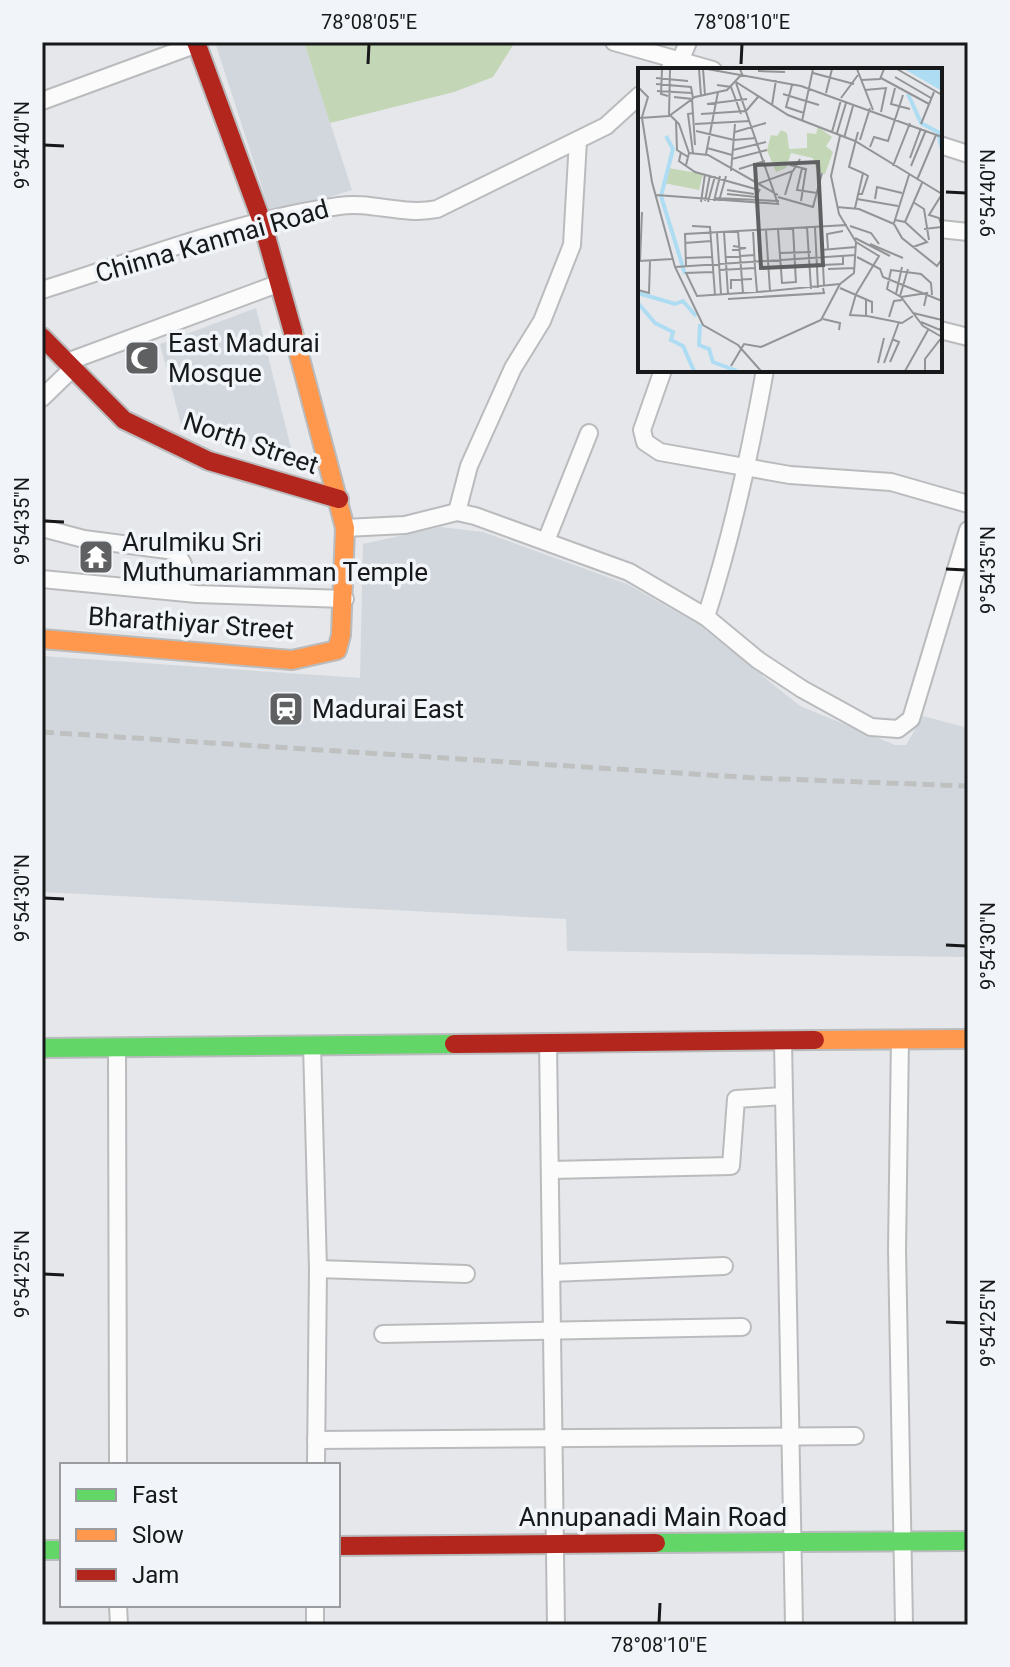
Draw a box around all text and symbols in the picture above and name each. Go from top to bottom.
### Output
text: 78°08'05"E [321,10,417,34]
text: 78°08'10"E [694,10,790,34]
inset map [638,68,942,372]
text: 9°54'40"N [10,101,34,189]
text: 9°54'40"N [976,149,1000,237]
street label: Chinna Kanmai Road [92,193,332,289]
place label: East Madurai Mosque [168,328,320,388]
mosque icon: East Madurai Mosque [123,339,161,377]
street label: North Street [180,406,322,480]
text: 9°54'35"N [10,477,34,565]
text: 9°54'35"N [976,526,1000,614]
place label: Arulmiku Sri Muthumariamman Temple [122,527,428,587]
temple icon: Arulmiku Sri Muthumariamman Temple [77,538,115,576]
street label: Bharathiyar Street [87,601,295,645]
station icon: Madurai East [267,690,305,728]
place label: Madurai East [312,694,464,724]
text: 9°54'30"N [10,854,34,942]
text: 9°54'30"N [976,902,1000,990]
text: 9°54'25"N [10,1230,34,1318]
text: 9°54'25"N [976,1279,1000,1367]
legend [60,1463,340,1607]
text: Fast [132,1481,178,1509]
street label: Annupanadi Main Road [519,1502,787,1532]
text: Slow [132,1521,184,1549]
text: Jam [132,1561,179,1589]
text: 78°08'10"E [611,1633,707,1657]

